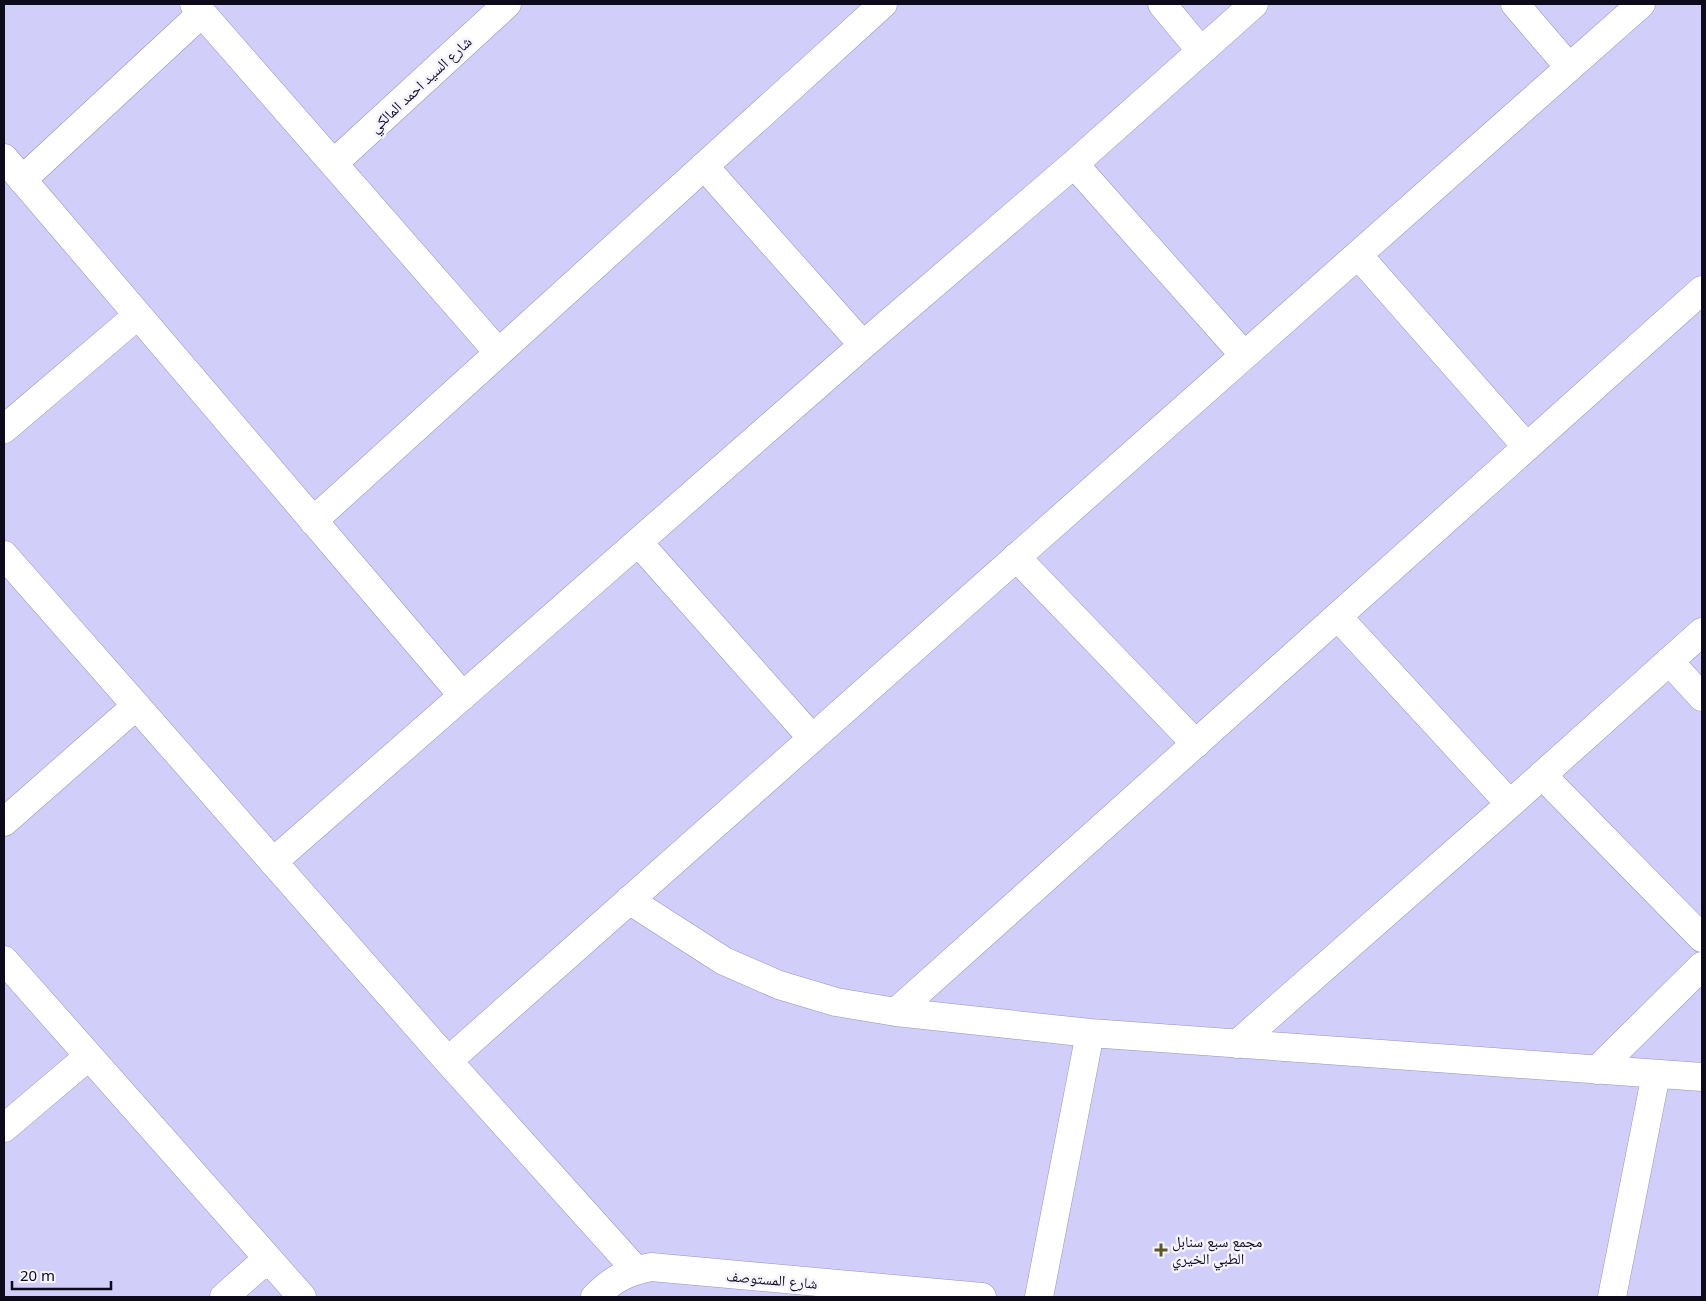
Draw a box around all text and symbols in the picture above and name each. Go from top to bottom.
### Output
street label: شارع السيد احمد المالكي [365,31,477,139]
place label: مجمع سبع سنابل الطبي الخيري [1172,1231,1263,1271]
marker: مجمع سبع سنابل الطبي الخيري [1154,1243,1168,1257]
scale bar [12,1258,111,1290]
text: 20 m [20,1265,55,1285]
street label: شارع المستوصف [725,1265,819,1294]

